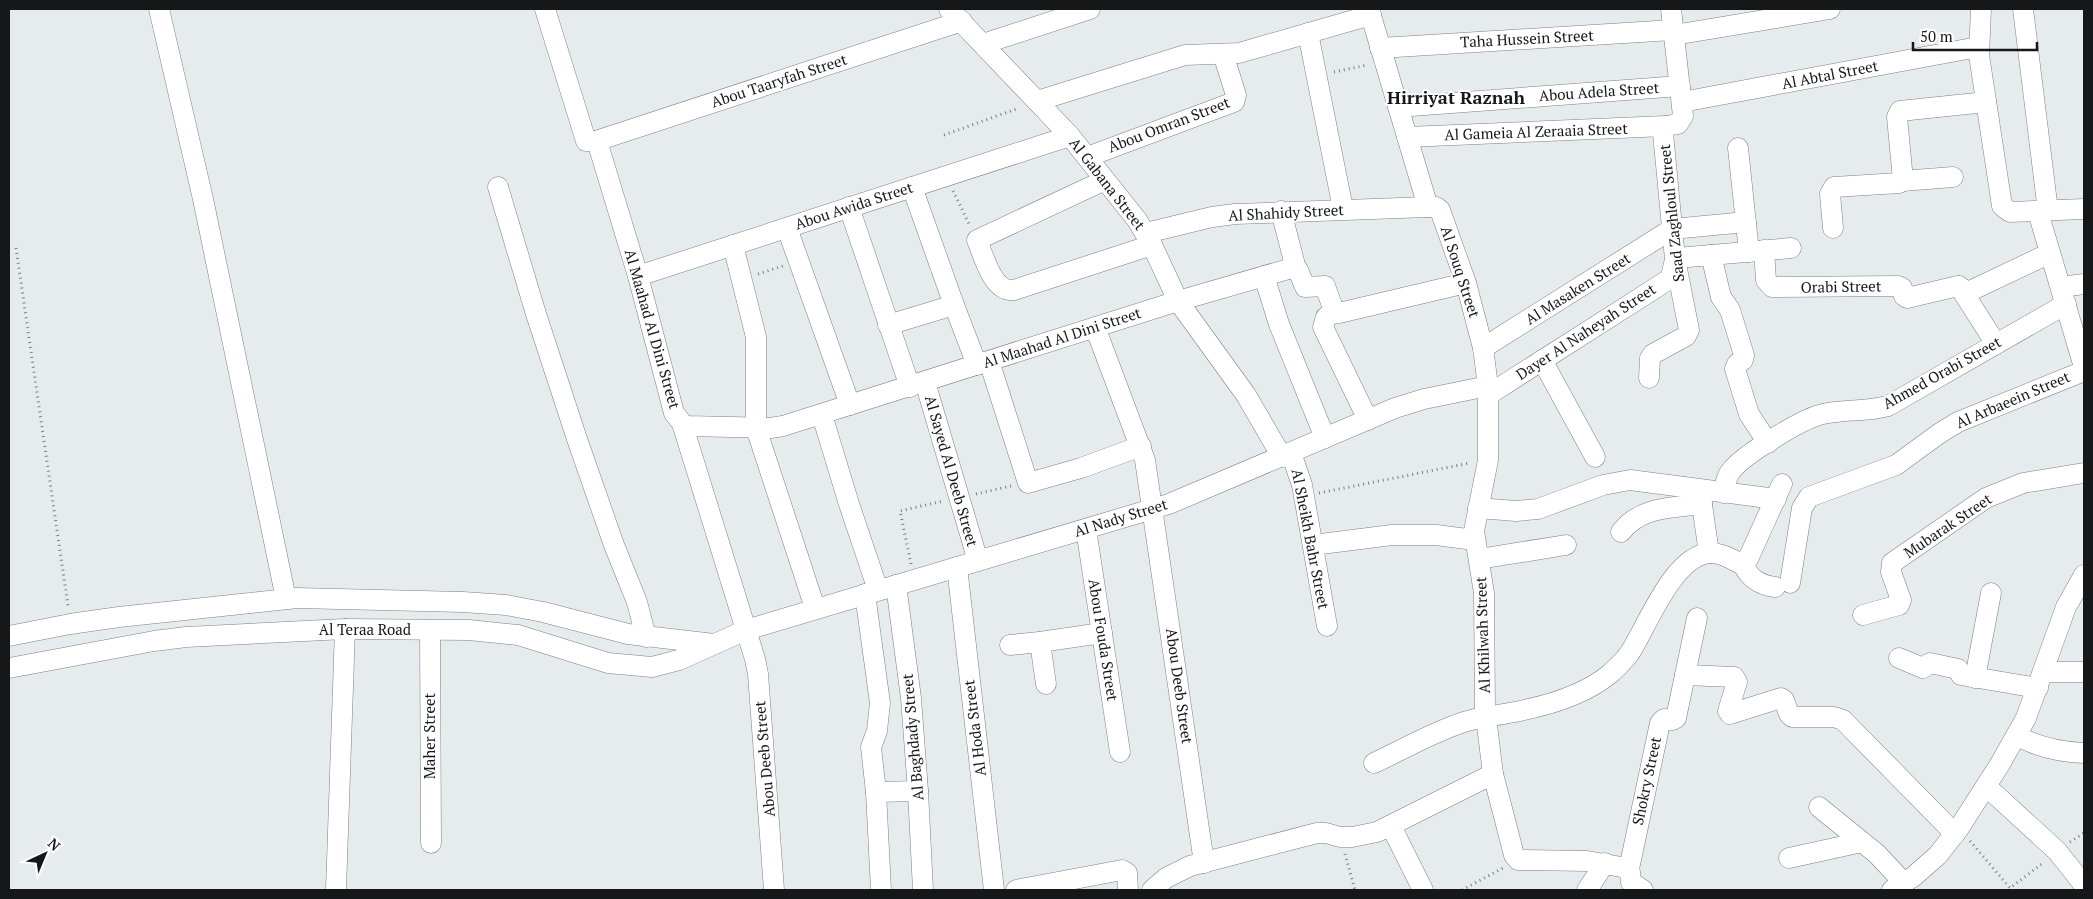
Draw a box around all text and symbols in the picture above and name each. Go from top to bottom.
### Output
scale bar [1913,20,2037,52]
street label: Taha Hussein Street [1460,24,1595,51]
text: 50 m [1920,26,1953,46]
street label: Abou Taaryfah Street [708,49,850,111]
street label: Al Abtal Street [1780,55,1880,93]
street label: Abou Adela Street [1538,77,1660,105]
district label: Hirriyat Raznah [1387,85,1525,109]
street label: Abou Omran Street [1105,91,1233,157]
street label: Al Gameia Al Zeraaia Street [1444,118,1629,144]
street label: Al Gabana Street [1065,133,1150,234]
street label: Saad Zaghloul Street [1654,143,1688,283]
street label: Abou Awida Street [792,176,916,234]
street label: Al Shahidy Street [1228,199,1345,225]
street label: Al Souq Street [1437,223,1485,320]
street label: Al Maahad Al Dini Street [621,247,685,411]
street label: Al Masaken Street [1521,247,1634,329]
street label: Orabi Street [1800,275,1882,297]
street label: Dayer Al Naheyah Street [1512,278,1660,384]
street label: Al Maahad Al Dini Street [980,302,1144,372]
street label: Ahmed Orabi Street [1879,331,2005,413]
street label: Al Arbaeein Street [1953,366,2073,432]
street label: Al Sayed Al Deeb Street [921,393,983,549]
street label: Al Sheikh Bahr Street [1288,467,1334,611]
street label: Mubarak Street [1900,488,1996,562]
street label: Al Nady Street [1072,493,1170,541]
street label: Al Khilwah Street [1470,576,1494,694]
street label: Abou Fouda Street [1084,577,1124,703]
street label: Al Teraa Road [319,619,411,639]
street label: Abou Deeb Street [1162,627,1198,745]
street label: Al Baghdady Street [896,672,928,801]
street label: Al Hoda Street [958,678,990,778]
street label: Maher Street [419,692,439,779]
street label: Abou Deeb Street [749,700,779,818]
street label: Shokry Street [1627,734,1665,827]
north arrow [20,829,70,879]
text: N [44,834,65,855]

